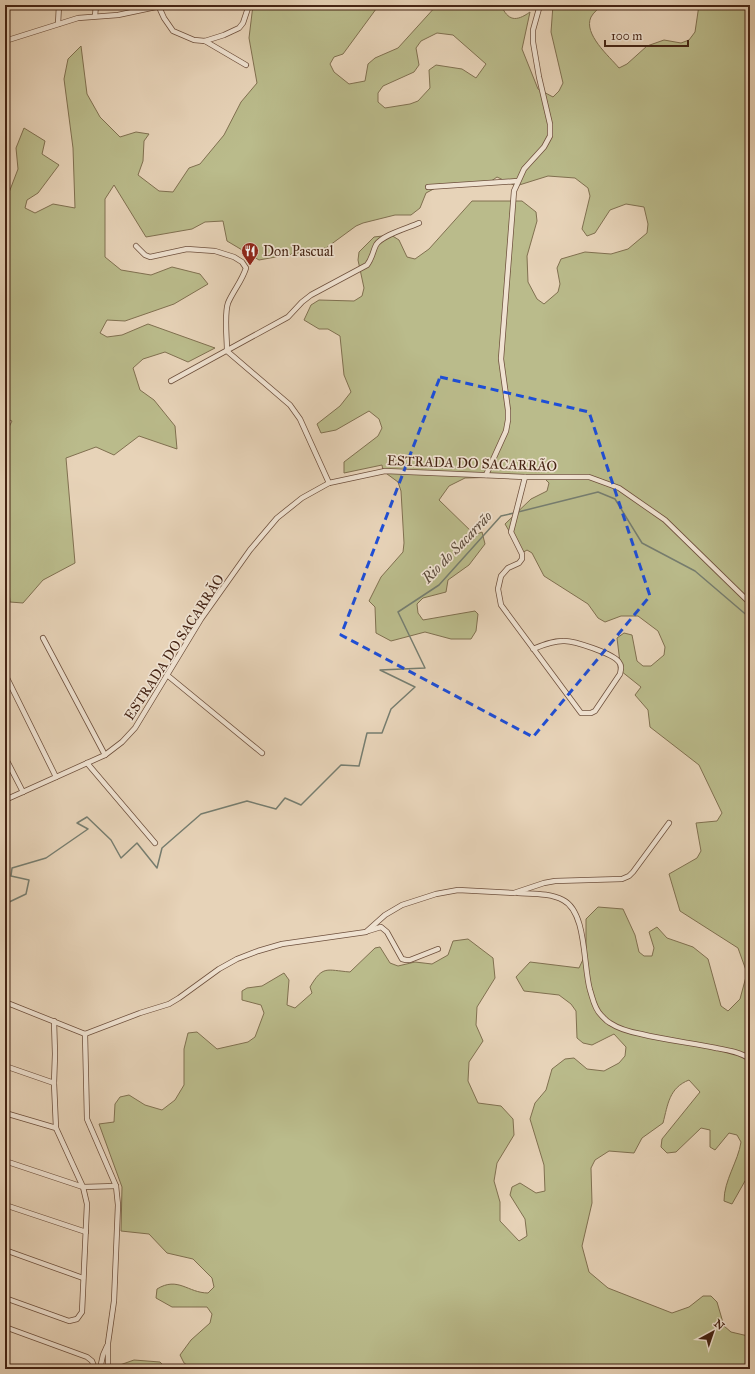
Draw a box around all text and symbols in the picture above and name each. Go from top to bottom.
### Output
scale bar [605,22,688,48]
text: 100 m [611,29,642,43]
restaurant icon: Don Pascual [240,241,260,266]
place label: Don Pascual [263,243,334,260]
street label: ESTRADA DO SACARRÃO [386,451,558,475]
water label: Rio do Sacarrão [417,507,496,588]
street label: ESTRADA DO SACARRÃO [120,571,228,723]
north arrow [693,1312,733,1352]
text: N [711,1317,727,1333]

